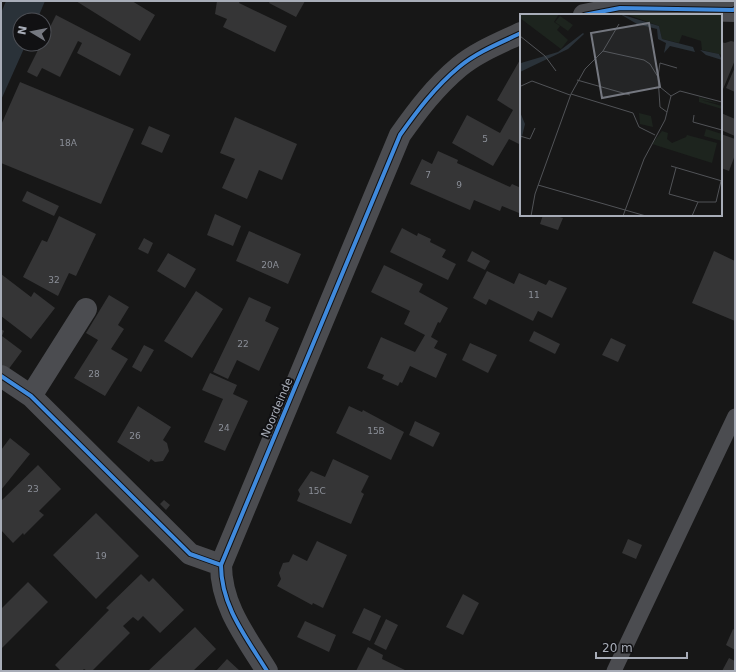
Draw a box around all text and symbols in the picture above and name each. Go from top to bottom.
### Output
north arrow [12,12,52,52]
inset map [520,14,722,216]
text: N [15,25,30,36]
house number: 5 [482,134,488,144]
house number: 18A [59,138,78,148]
house number: 7 [425,170,431,180]
house number: 9 [456,180,462,190]
house number: 20A [261,260,280,270]
house number: 32 [48,275,60,285]
house number: 11 [528,290,540,300]
house number: 22 [237,339,249,349]
house number: 28 [88,369,100,379]
street label: Noordeinde [259,376,295,440]
house number: 24 [218,423,230,433]
house number: 15B [367,426,385,436]
house number: 26 [129,431,141,441]
house number: 23 [27,484,39,494]
house number: 15C [308,486,326,496]
house number: 19 [95,551,107,561]
scale bar [596,634,687,660]
text: 20 m [602,641,633,655]

